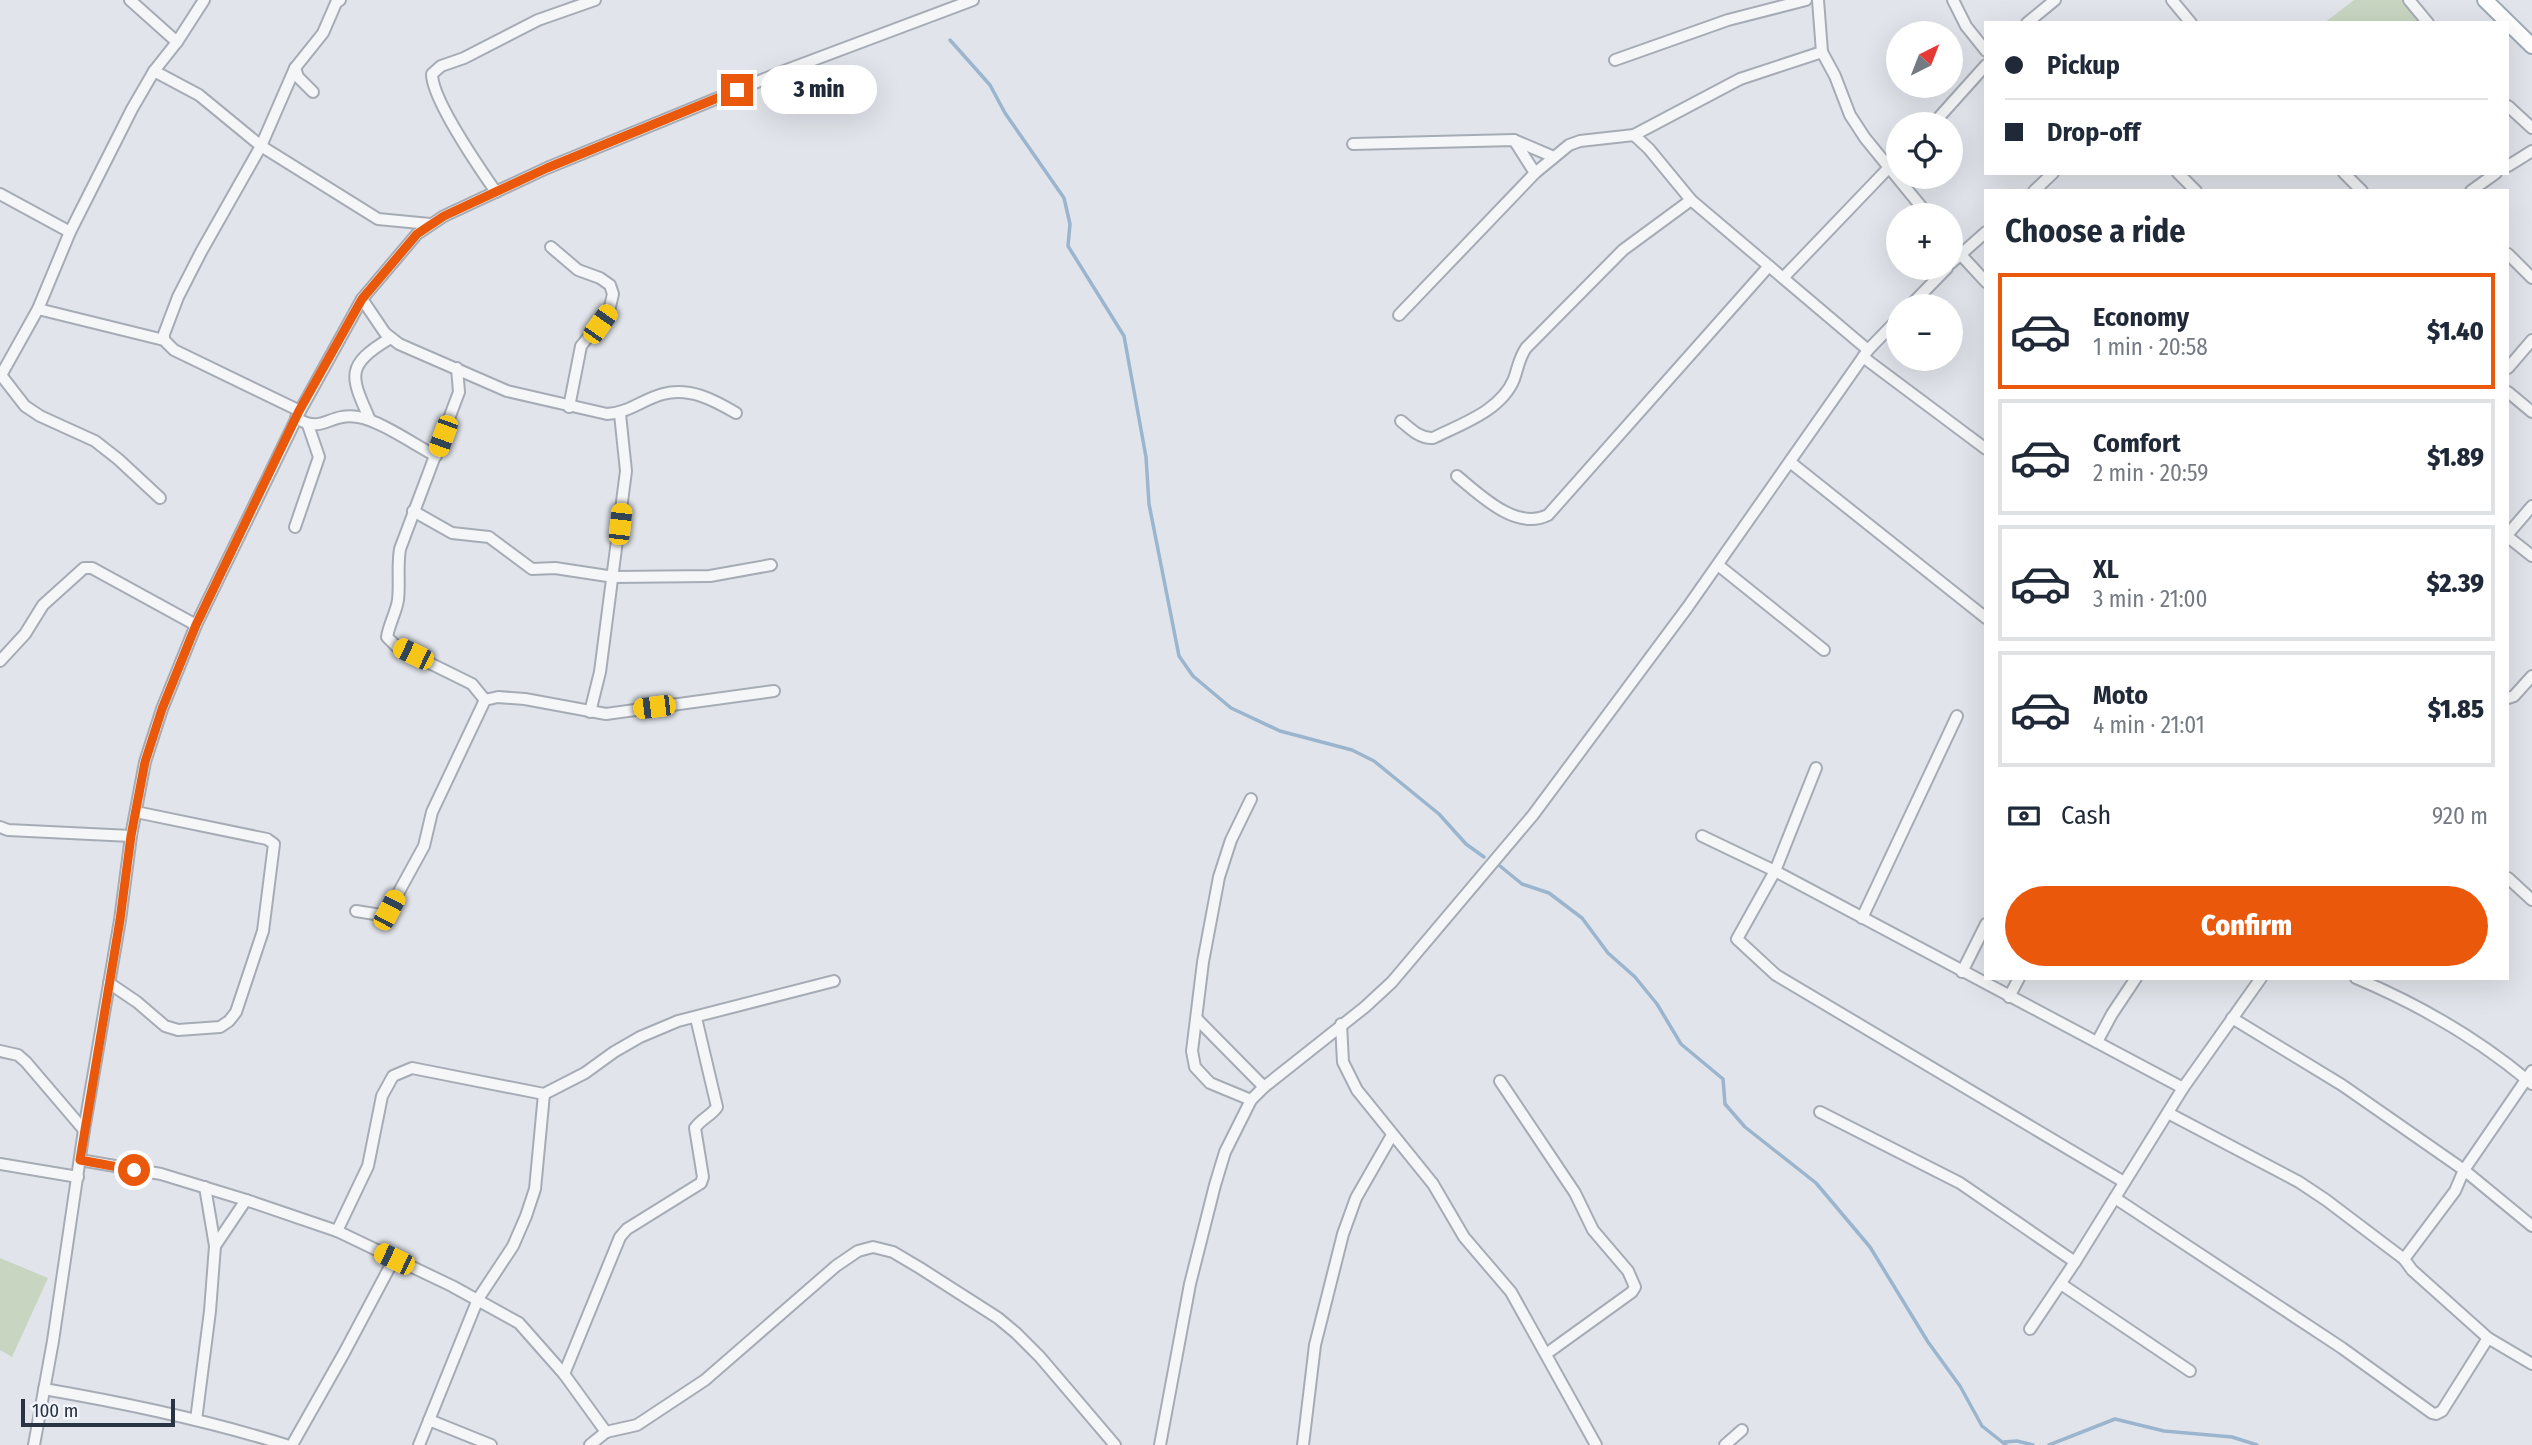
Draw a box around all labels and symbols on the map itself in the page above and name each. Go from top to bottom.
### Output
north arrow [1886,21,1964,98]
callout: 3 min [762,66,877,114]
route end [721,74,753,106]
car [580,301,621,347]
car [426,413,461,459]
car [608,502,633,546]
car [390,635,437,673]
car [632,694,677,720]
car [370,887,409,933]
route start [118,1154,150,1186]
car [371,1240,418,1278]
scale bar [21,1396,175,1428]

